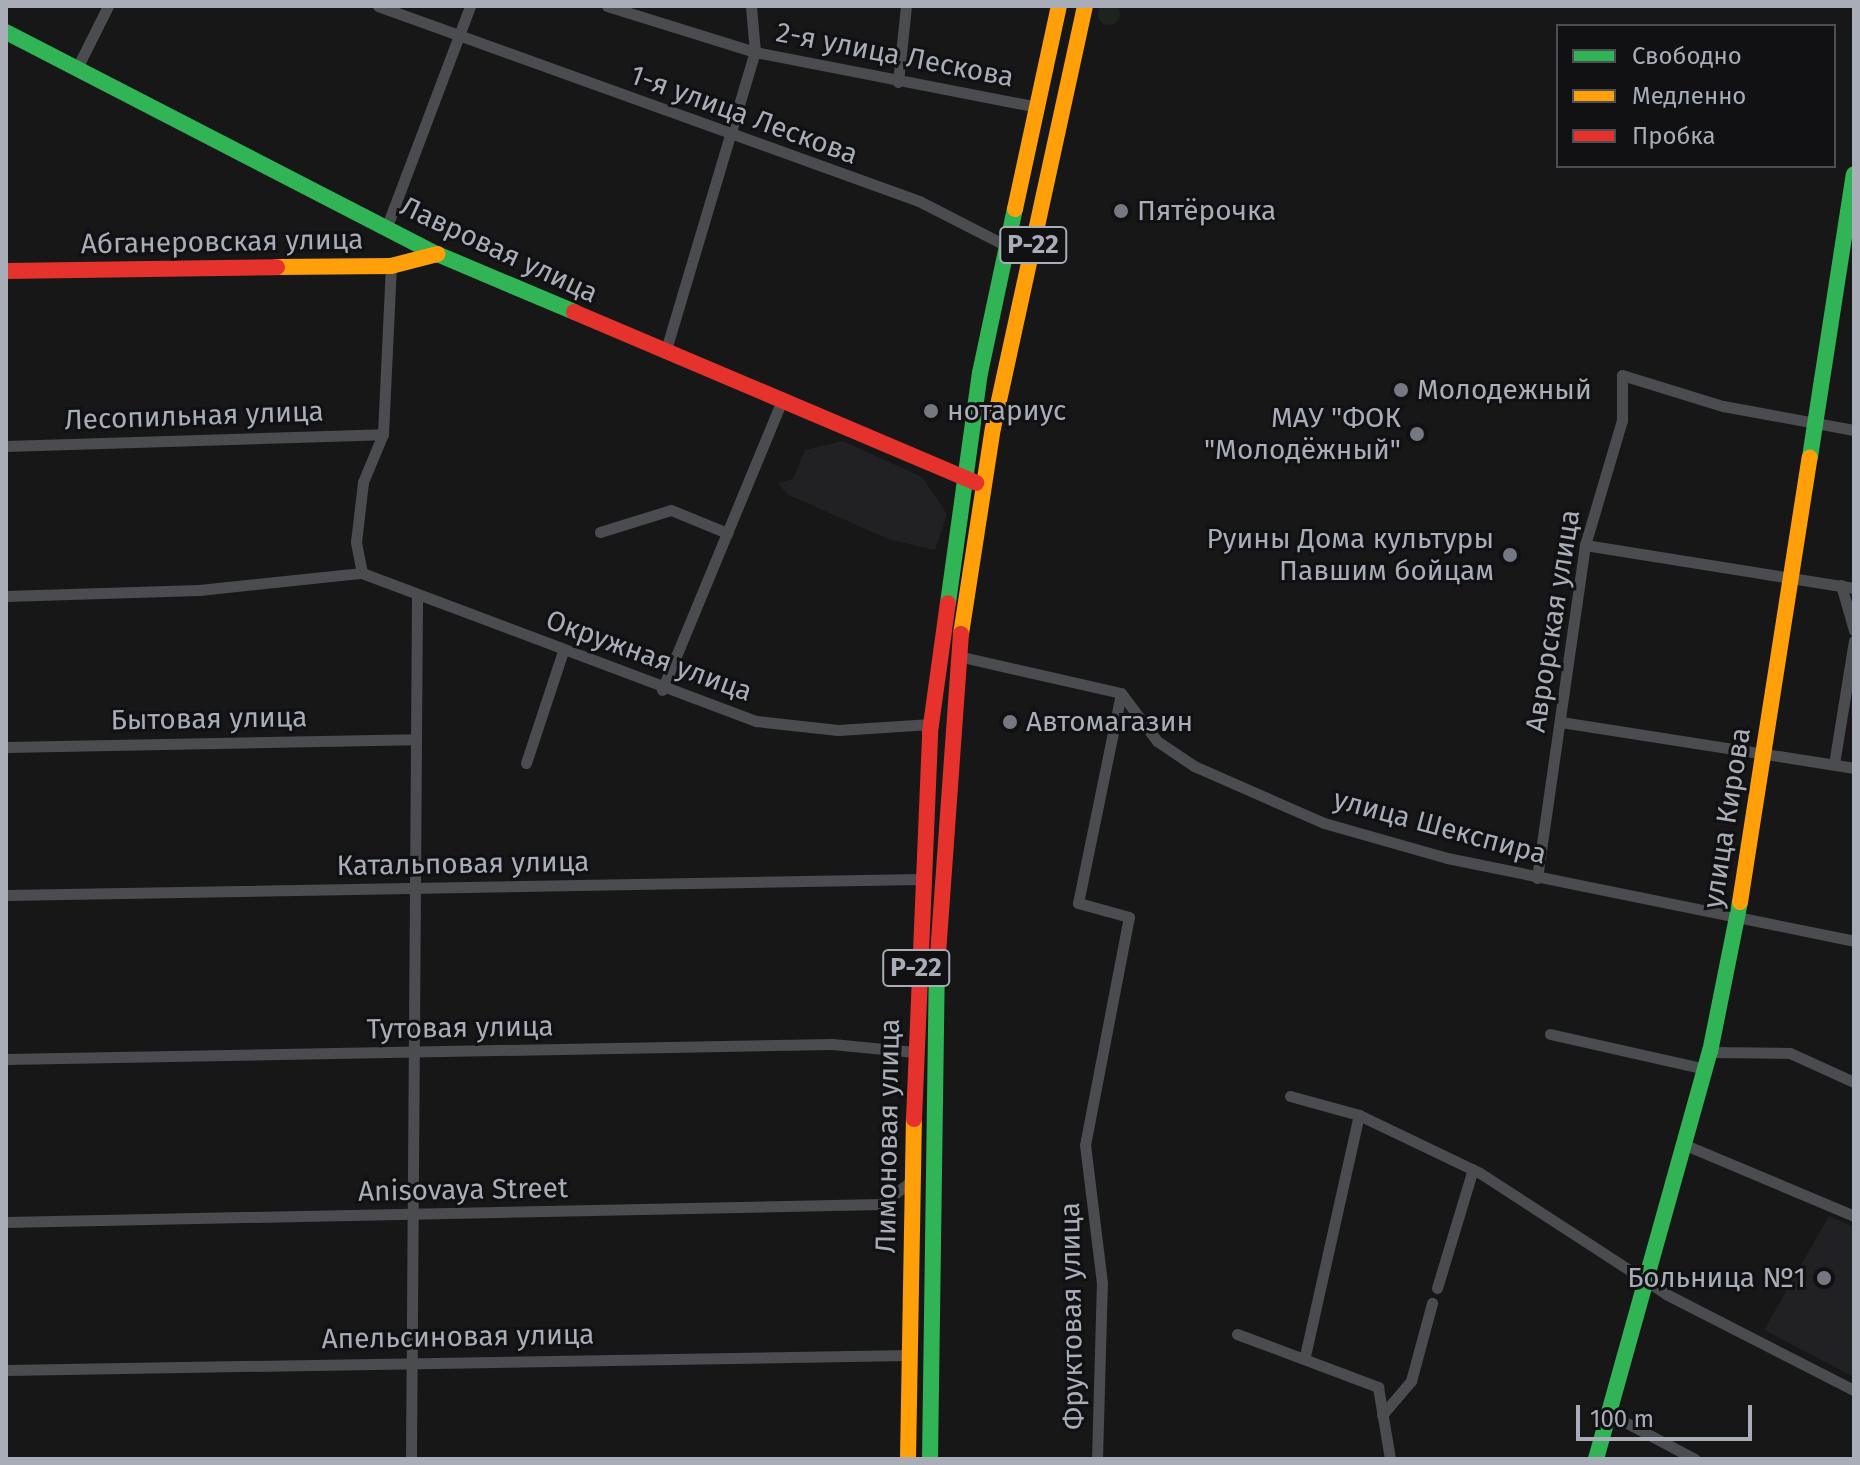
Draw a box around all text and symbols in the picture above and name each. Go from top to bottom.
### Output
street label: 2-я улица Лескова [773,15,1017,95]
legend [1556,24,1836,168]
text: Свободно [1632,42,1742,70]
street label: 1-я улица Лескова [626,58,862,172]
text: Медленно [1632,82,1746,110]
text: Пробка [1632,122,1716,150]
street label: Лавровая улица [395,190,603,310]
place label: Пятёрочка [1137,194,1276,228]
marker: Пятёрочка [1112,202,1130,220]
street label: Абганеровская улица [80,223,364,261]
road number: Р-22 [999,223,1067,267]
place label: Молодежный [1417,373,1592,407]
marker: Молодежный [1392,381,1410,399]
place label: нотариус [947,394,1066,428]
street label: Лесопильная улица [64,395,324,437]
place label: МАУ "ФОК "Молодёжный" [1204,401,1401,467]
marker: нотариус [922,402,940,420]
marker: МАУ "ФОК "Молодёжный" [1408,425,1426,443]
street label: Аврорская улица [1519,507,1587,735]
place label: Руины Дома культуры Павшим бойцам [1207,522,1494,588]
marker: Руины Дома культуры Павшим бойцам [1501,546,1519,564]
street label: Окружная улица [541,603,757,709]
street label: Бытовая улица [110,700,308,738]
place label: Автомагазин [1026,705,1193,739]
marker: Автомагазин [1001,713,1019,731]
street label: улица Кирова [1696,725,1758,911]
street label: улица Шекспира [1330,782,1550,872]
street label: Катальповая улица [336,845,590,883]
road number: Р-22 [882,946,950,990]
street label: Тутовая улица [366,1010,554,1046]
street label: Лимоновая улица [869,1018,907,1254]
street label: Anisovaya Street [358,1171,568,1209]
street label: Фруктовая улица [1053,1202,1091,1430]
place label: Больница №1 [1627,1261,1806,1295]
marker: Больница №1 [1813,1267,1835,1289]
street label: Апельсиновая улица [321,1318,595,1356]
scale bar [1580,1389,1756,1439]
text: 100 m [1590,1405,1654,1433]

